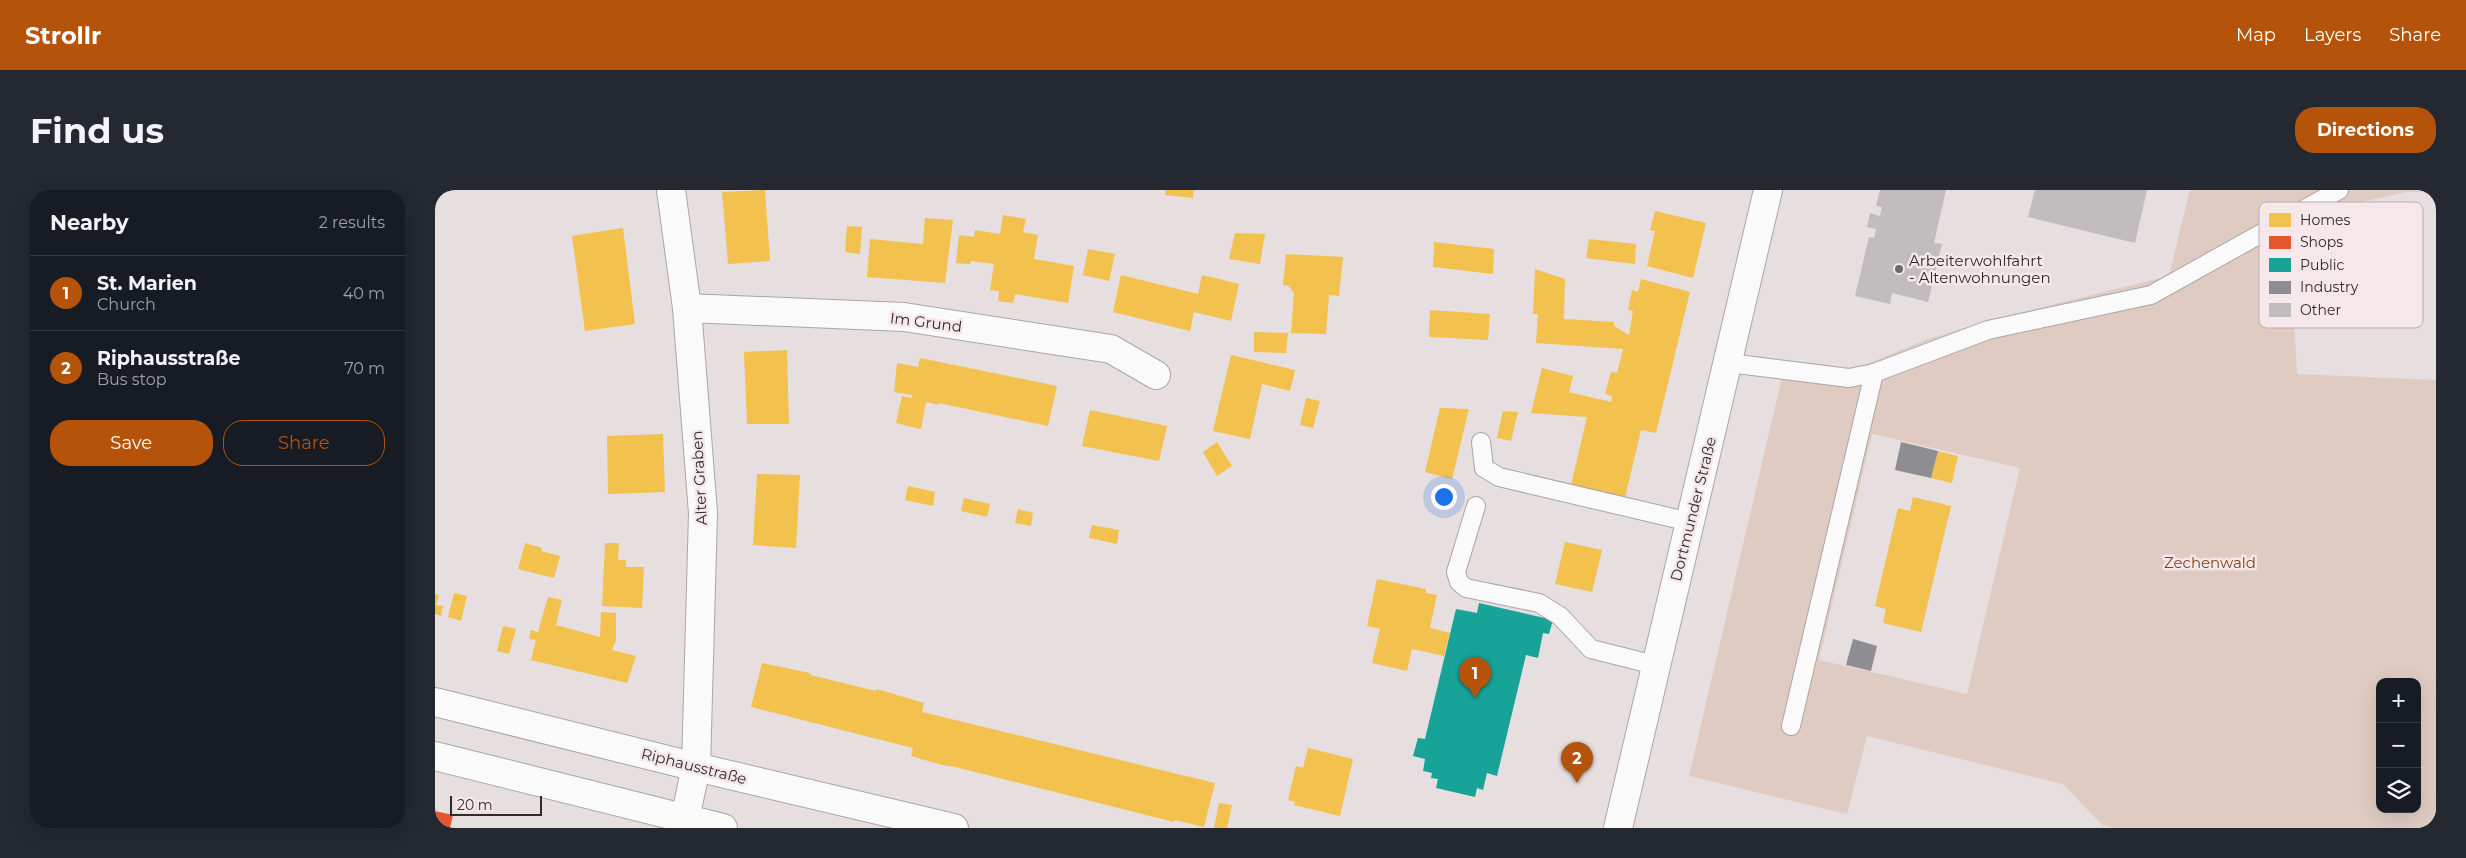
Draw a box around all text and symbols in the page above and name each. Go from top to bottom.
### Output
text: Strollr [25,21,101,50]
text: Map [2236,24,2276,46]
text: Layers [2304,24,2361,46]
text: Share [2389,24,2441,46]
button: Directions [2295,107,2436,153]
text: Find us [30,109,164,152]
legend [2259,202,2423,328]
text: Nearby [50,210,129,235]
text: Homes [2300,211,2350,229]
text: 2 results [319,213,385,232]
text: Shops [2300,233,2343,251]
place label: Arbeiterwohlfahrt - Altenwohnungen [1909,251,2051,287]
text: Public [2300,256,2344,274]
marker: Arbeiterwohlfahrt - Altenwohnungen [1893,263,1905,275]
text: St. Marien [97,272,197,295]
text: Industry [2300,278,2359,296]
text: 1 [63,284,69,303]
text: 40 m [343,284,385,303]
text: Church [97,295,156,314]
text: Other [2300,301,2341,319]
street label: Im Grund [889,308,963,336]
text: Riphausstraße [97,347,240,370]
text: 2 [61,359,71,378]
text: 70 m [344,359,385,378]
text: Bus stop [97,370,167,389]
button: Save [50,420,213,466]
button: Share [223,420,385,466]
street label: Alter Graben [687,430,711,526]
street label: Dortmunder Straße [1666,435,1720,583]
your location [1431,484,1457,510]
park label: Zechenwald [2164,553,2256,572]
pin: 1 [1459,657,1491,698]
map controls [2376,678,2421,813]
button: + [2376,678,2421,723]
button: − [2376,723,2421,768]
pin: 2 [1561,742,1593,783]
street label: Riphausstraße [639,744,749,788]
button: layers [2376,768,2421,813]
scale bar [450,793,543,816]
text: 20 m [457,796,493,814]

